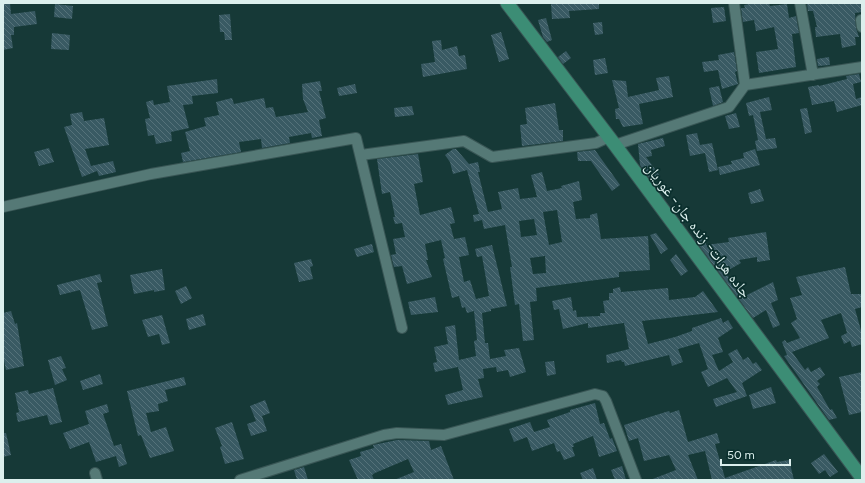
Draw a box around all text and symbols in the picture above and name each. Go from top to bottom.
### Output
street label: جاده هرات- زنده جان- غوریان [640,159,755,302]
scale bar [721,441,790,467]
text: 50 m [727,448,755,462]

